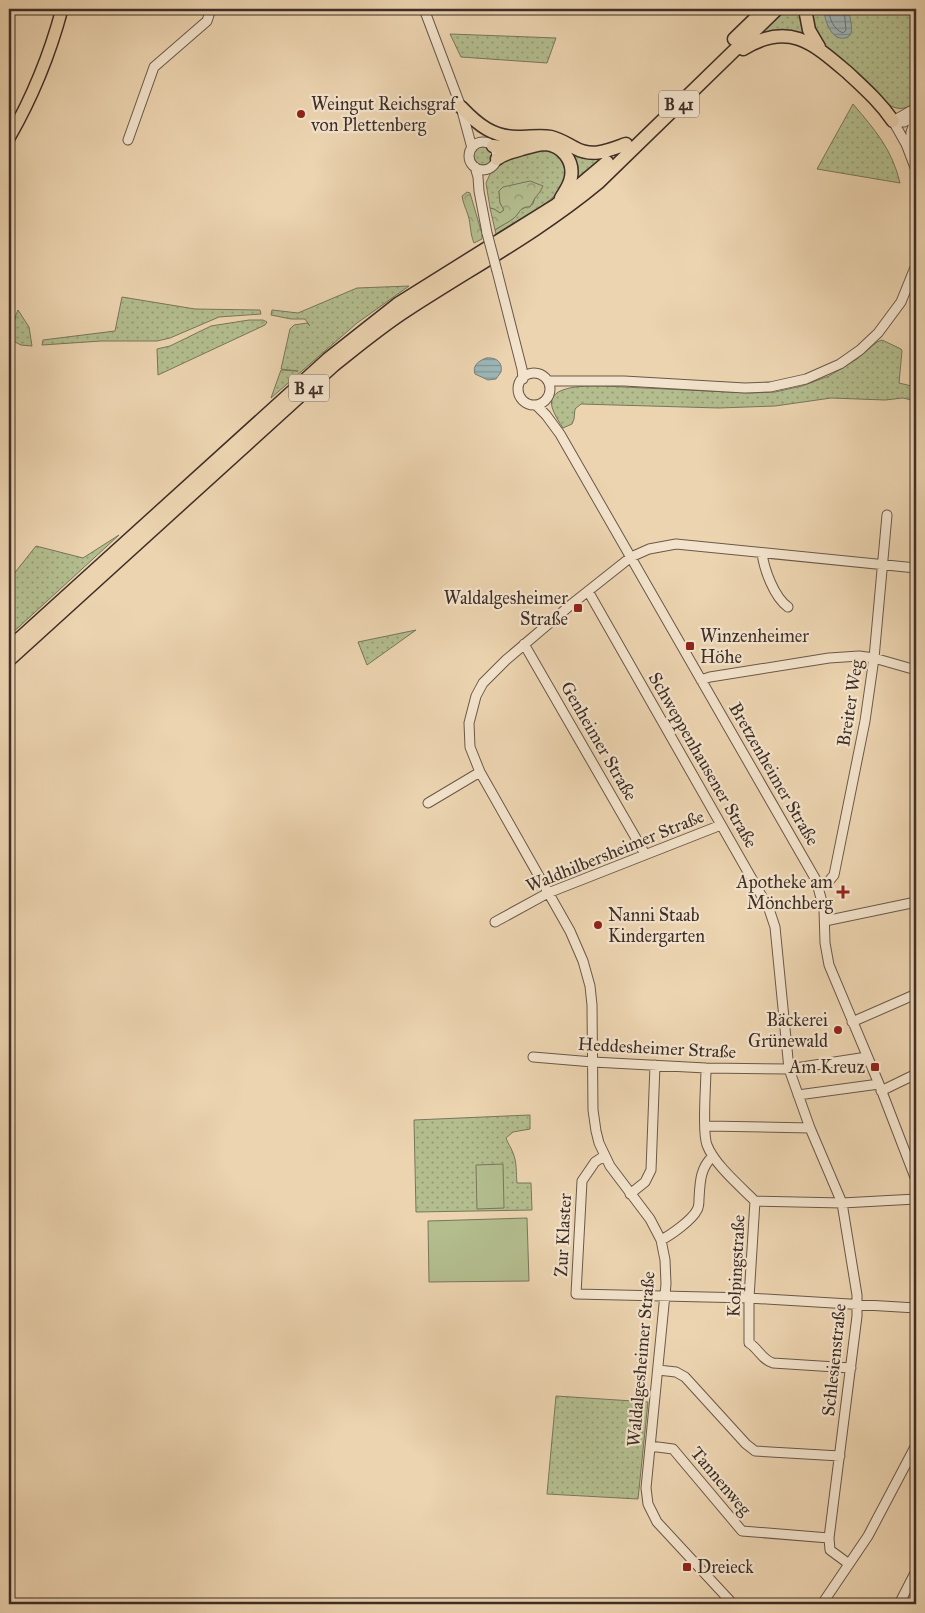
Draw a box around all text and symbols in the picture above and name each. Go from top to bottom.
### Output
road number: B 41 [659,90,699,118]
place label: Weingut Reichsgraf von Plettenberg [310,93,459,137]
marker: Weingut Reichsgraf von Plettenberg [295,108,307,120]
road number: B 41 [289,374,329,402]
place label: Waldalgesheimer Straße [444,587,568,630]
marker: Waldalgesheimer Straße [572,602,584,614]
place label: Winzenheimer Höhe [700,625,809,668]
marker: Winzenheimer Höhe [684,640,696,652]
street label: Breiter Weg [832,657,869,748]
street label: Schweppenhausener Straße [644,668,762,852]
street label: Genheimer Straße [556,678,642,804]
street label: Bretzenheimer Straße [724,699,824,849]
street label: Waldhilbersheimer Straße [523,805,707,897]
place label: Apotheke am Mönchberg [736,871,834,915]
marker: Apotheke am Mönchberg [837,886,849,898]
place label: Nanni Staab Kindergarten [608,904,705,948]
marker: Nanni Staab Kindergarten [592,919,604,931]
place label: Bäckerei Grünewald [748,1009,828,1052]
marker: Bäckerei Grünewald [832,1024,844,1036]
street label: Heddesheimer Straße [577,1033,737,1063]
place label: Am Kreuz [788,1056,865,1078]
marker: Am Kreuz [869,1061,881,1073]
street label: Zur Klaster [550,1192,576,1277]
street label: Kolpingstraße [722,1214,751,1318]
street label: Waldalgesheimer Straße [622,1270,661,1448]
street label: Schlesienstraße [817,1303,851,1417]
street label: Tannenweg [685,1442,756,1521]
place label: Dreieck [697,1556,754,1578]
marker: Dreieck [681,1561,693,1573]

